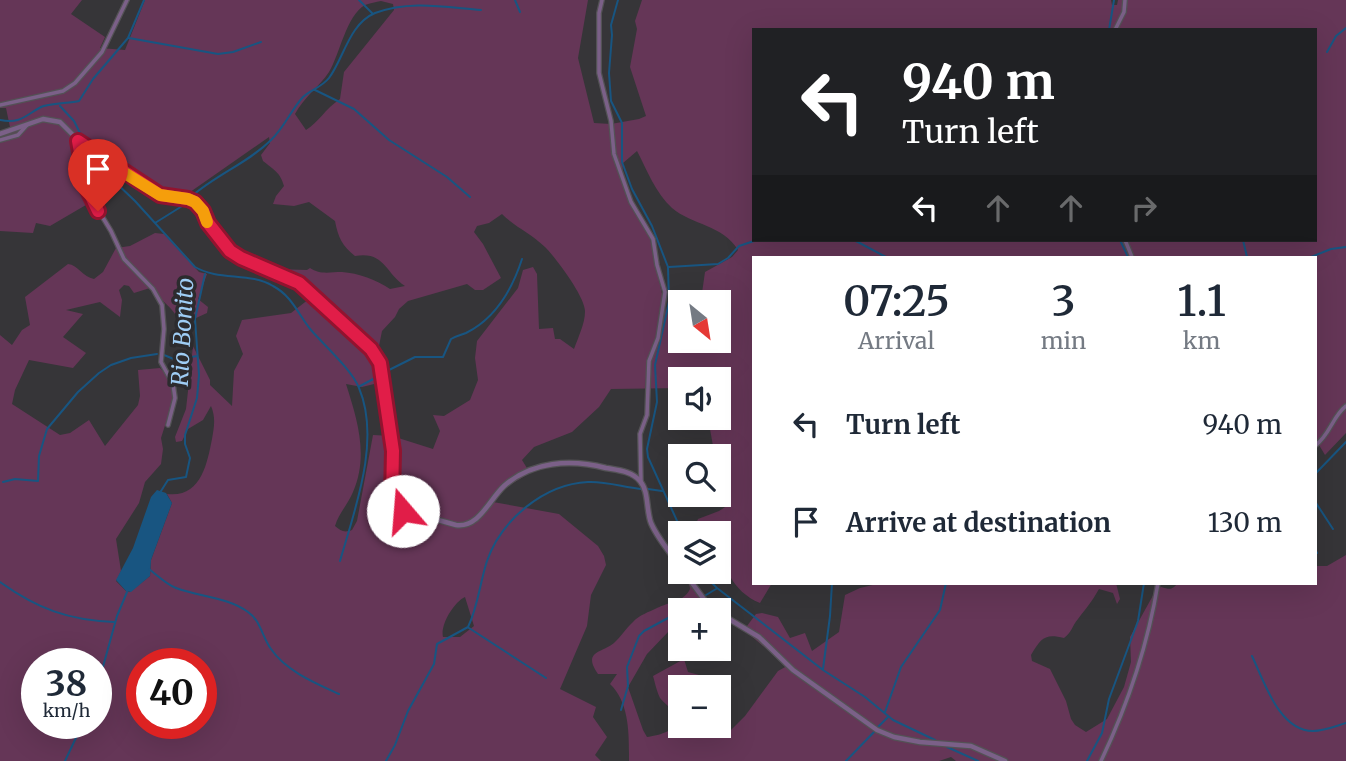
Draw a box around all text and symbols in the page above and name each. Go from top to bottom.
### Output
text: 940 m [902,51,1055,112]
icon: left [787,56,878,147]
text: Turn left [902,112,1039,152]
pin [68,139,128,211]
icon: arrive [79,150,117,188]
icon: left [906,189,944,227]
icon: ahead [979,189,1017,227]
icon: ahead [1052,189,1090,227]
icon: right [1125,189,1163,227]
text: 07:25 [843,275,950,327]
text: 3 [1051,275,1076,327]
text: 1.1 [1177,275,1226,327]
water label: Rio Bonito [165,277,199,387]
north arrow [668,290,732,354]
map controls [668,290,731,738]
text: Arrival [858,326,935,355]
text: min [1041,326,1086,355]
text: km [1183,326,1220,355]
button: sound [668,367,731,430]
icon: left [787,405,825,443]
text: Turn left [846,408,960,441]
text: 940 m [1202,408,1282,441]
button: search [668,444,731,507]
position arrow [366,474,440,548]
icon: arrive [787,503,825,541]
text: Arrive at destination [846,506,1111,539]
text: 130 m [1208,506,1282,539]
button: layers [668,521,731,584]
button: + [668,598,731,661]
speed limit sign: 40 [126,648,217,739]
text: 38 [46,662,87,706]
button: − [668,675,731,738]
text: km/h [43,699,90,722]

